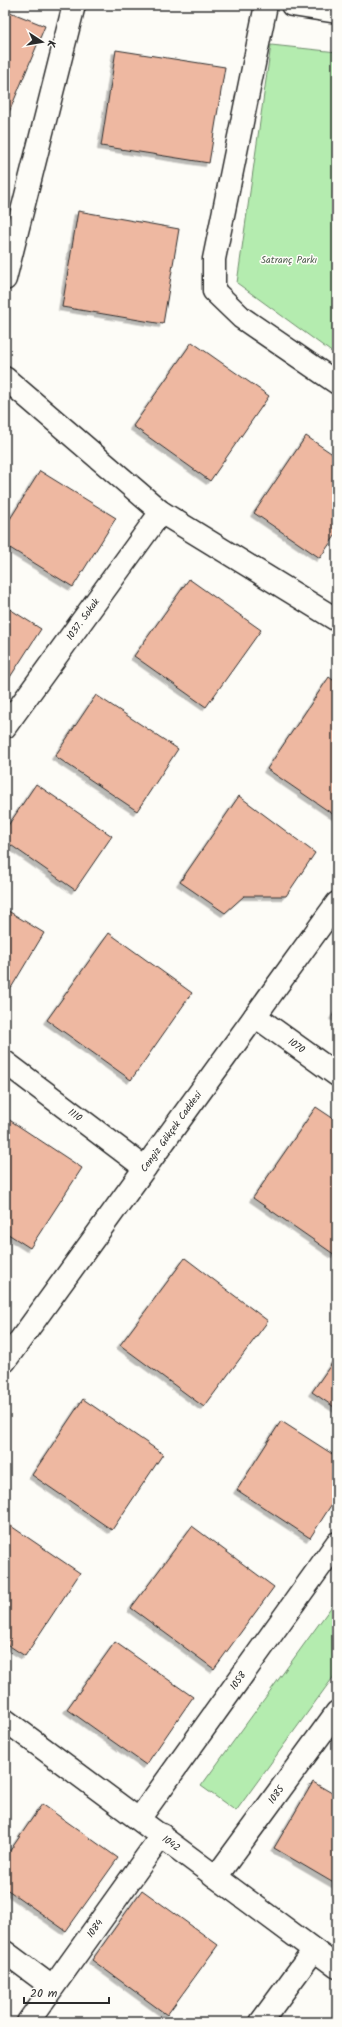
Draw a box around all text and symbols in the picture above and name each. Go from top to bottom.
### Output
north arrow [22,22,62,62]
text: K [41,39,60,49]
park label: Satranç Parkı [261,252,318,268]
street label: 1037. Sokak [62,595,104,644]
street label: 1070 [285,1034,308,1057]
street label: Cengiz Gökçek Caddesi [136,1088,206,1176]
street label: 1110 [65,1104,86,1126]
street label: 1058 [226,1667,251,1693]
street label: 1085 [264,1782,289,1807]
street label: 1042 [158,1831,184,1856]
street label: 1084 [83,1915,108,1941]
scale bar [24,1979,109,2005]
text: 20 m [30,1984,58,2003]

